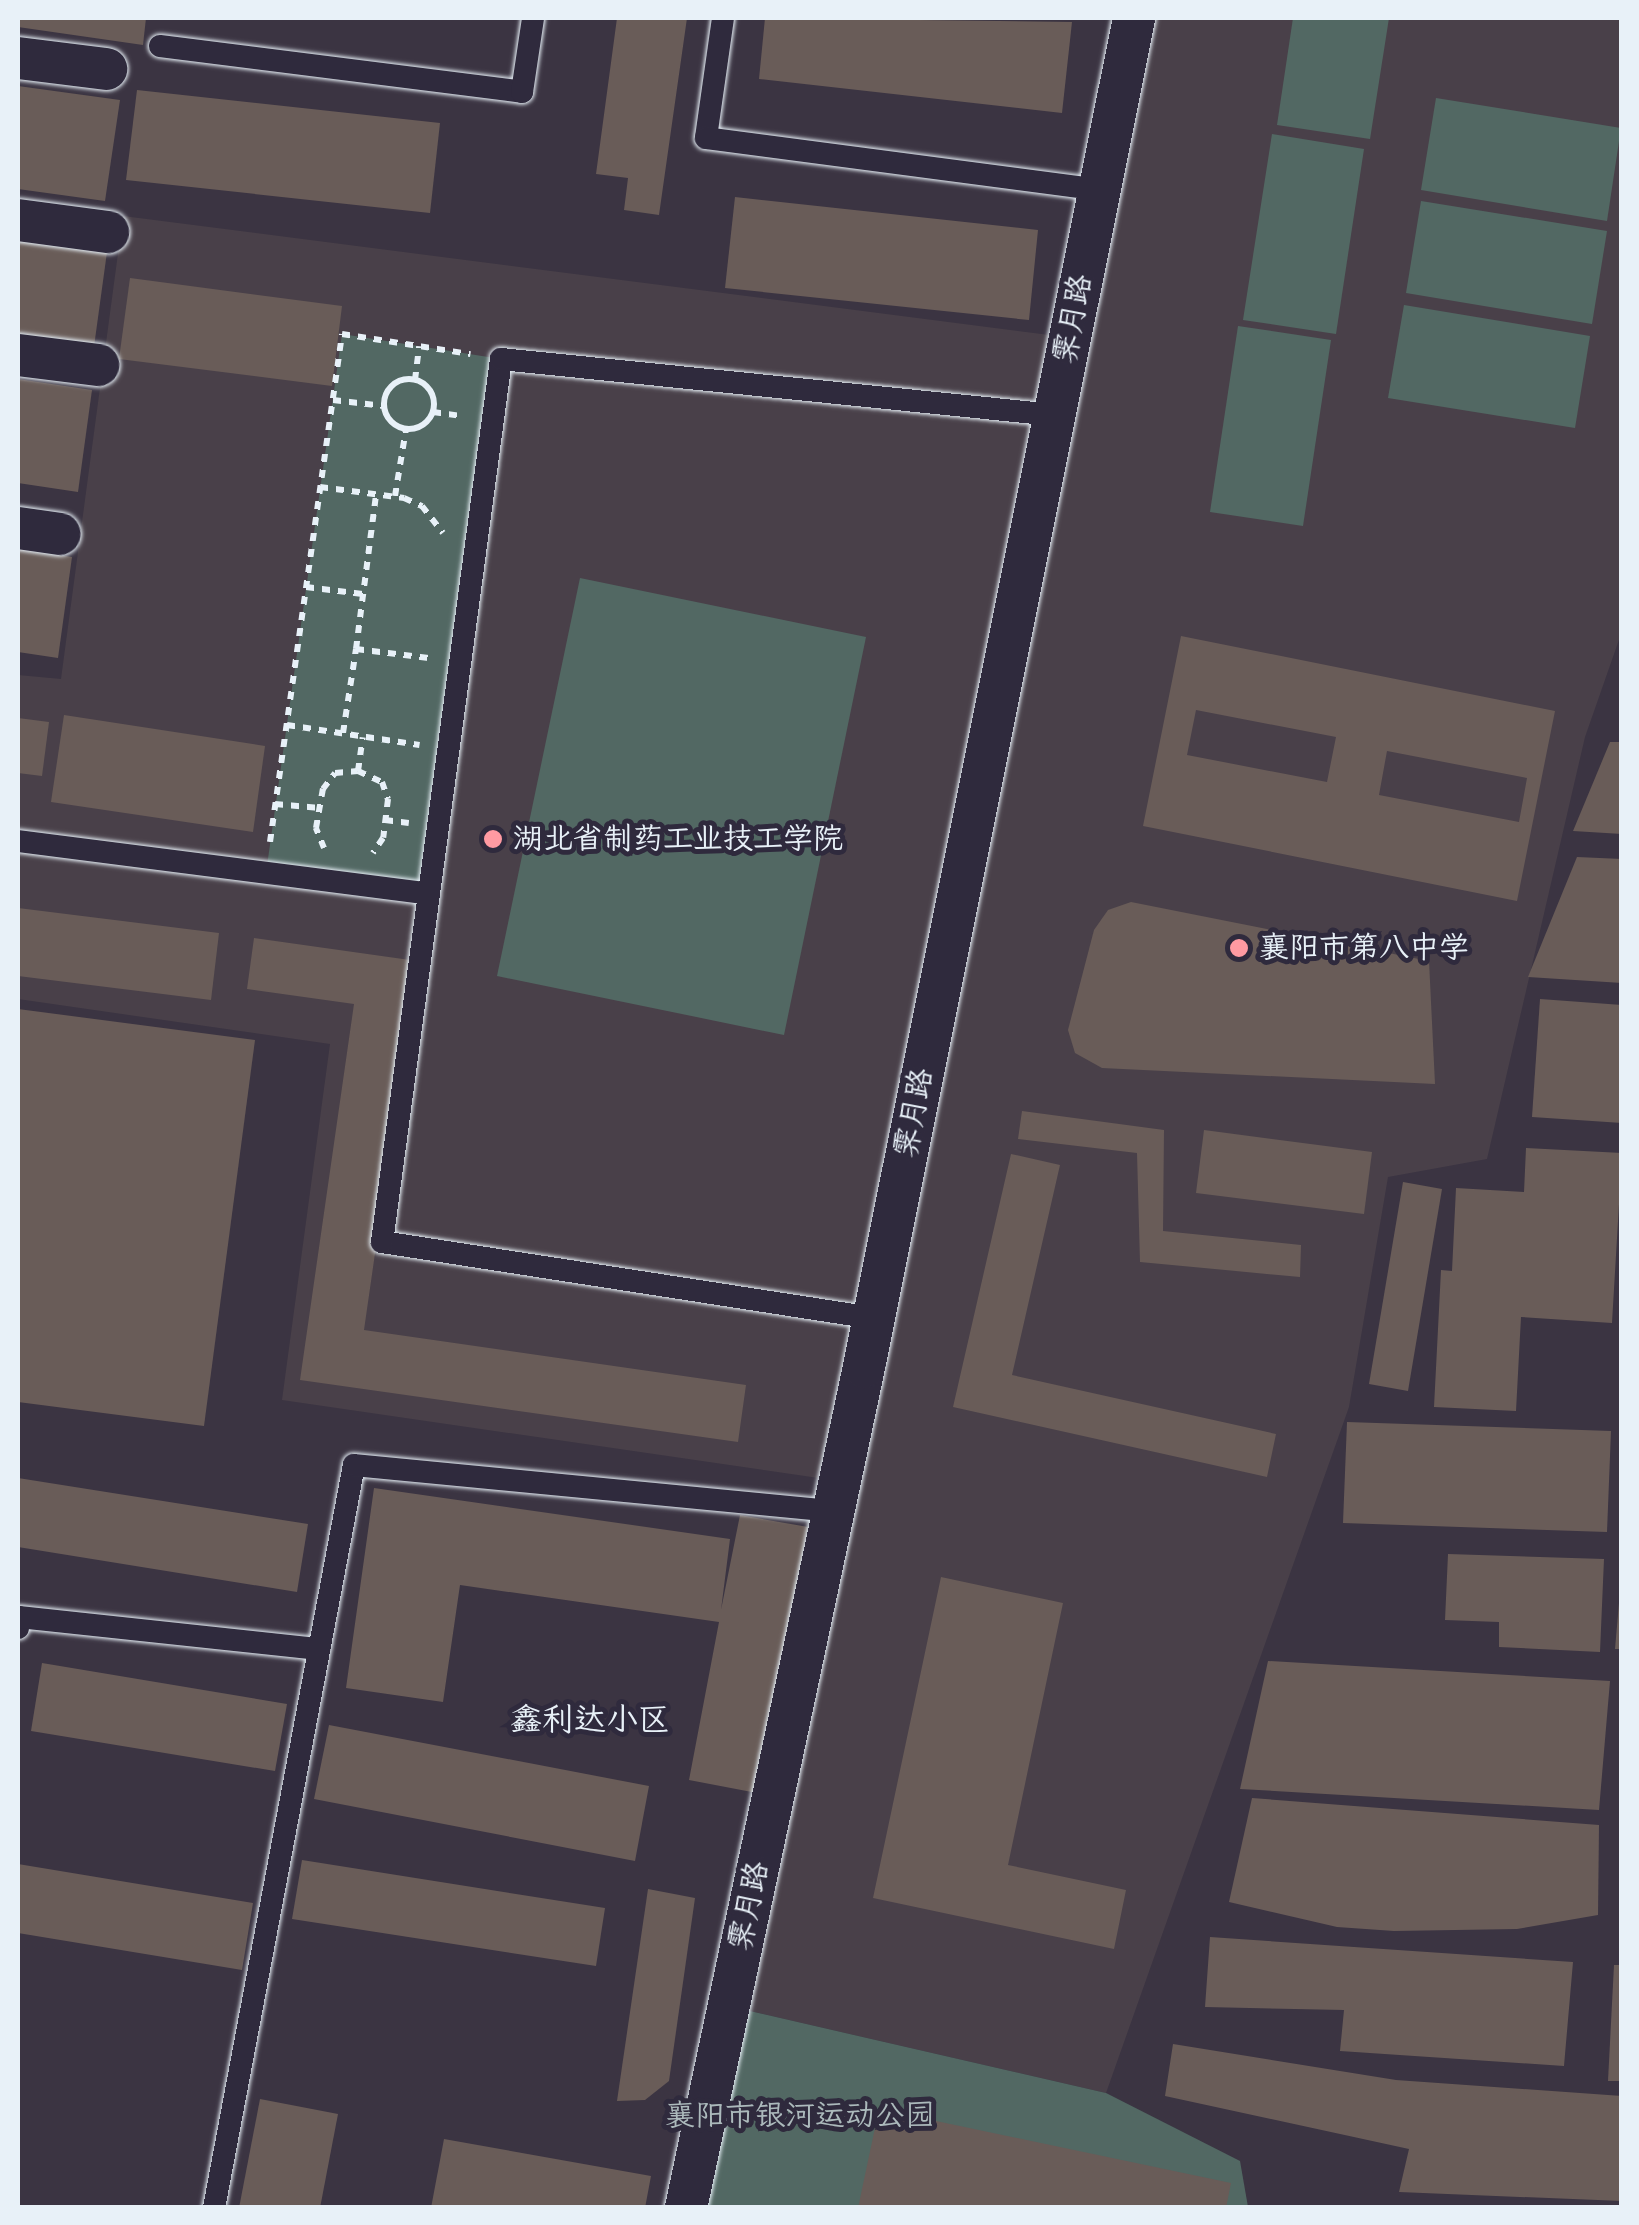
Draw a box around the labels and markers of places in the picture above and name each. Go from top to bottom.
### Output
place label: 湖北省制药工业技工学院 [513,821,843,857]
marker: 湖北省制药工业技工学院 [482,828,504,850]
place label: 襄阳市第八中学 [1259,930,1469,966]
marker: 襄阳市第八中学 [1228,937,1250,959]

